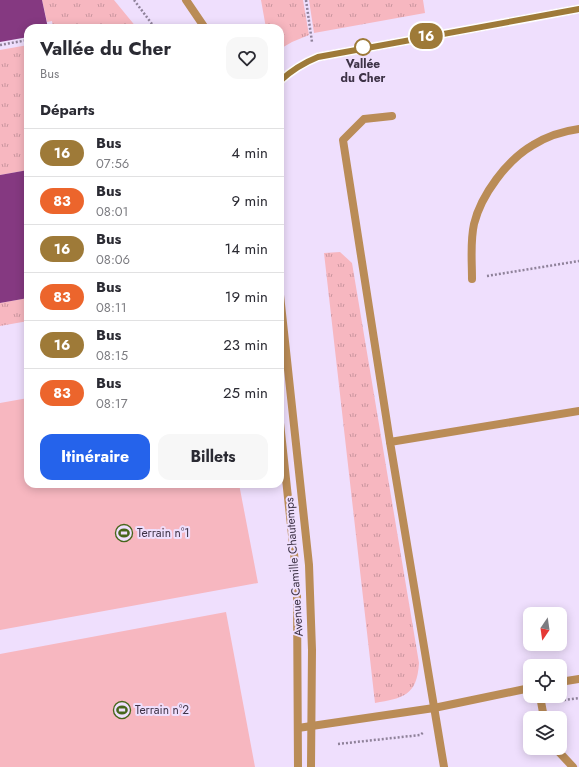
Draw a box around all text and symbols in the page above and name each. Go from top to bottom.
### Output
line badge: 16 [408,23,444,49]
text: 16 [418,26,434,46]
text: Vallée du Cher [40,35,171,62]
button: heart [226,37,268,79]
marker: Vallée du Cher [354,38,372,56]
place label: Vallée du Cher [341,55,386,87]
text: Bus [40,64,59,83]
text: Départs [40,99,95,121]
text: Bus [96,132,121,154]
text: 4 min [231,142,268,164]
text: 16 [54,143,70,163]
text: 07:56 [96,154,129,173]
text: Bus [96,180,121,202]
text: 9 min [231,190,268,212]
text: 83 [53,191,71,211]
text: 08:01 [96,202,128,221]
text: Bus [96,228,121,250]
text: 14 min [225,238,268,260]
text: 16 [54,239,70,259]
text: 08:06 [96,250,130,269]
text: Bus [96,276,121,298]
text: 19 min [225,286,268,308]
text: 83 [53,287,71,307]
text: 08:11 [96,298,127,317]
text: Bus [96,324,121,346]
text: 23 min [223,334,268,356]
text: 16 [54,335,70,355]
text: 08:15 [96,346,128,365]
text: Bus [96,372,121,394]
text: 25 min [223,382,268,404]
text: 83 [53,383,71,403]
text: 08:17 [96,394,127,413]
button: Itinéraire [40,434,150,480]
button: Billets [158,434,268,480]
street label: Avenue Camille Chautemps [280,497,308,637]
sports icon: Terrain n°1 [114,523,134,543]
place label: Terrain n°1 [137,524,190,542]
north arrow [523,607,567,651]
map controls [523,607,567,755]
button: locate [523,659,567,703]
sports icon: Terrain n°2 [112,700,132,720]
place label: Terrain n°2 [135,701,189,719]
button: layers [523,711,567,755]

